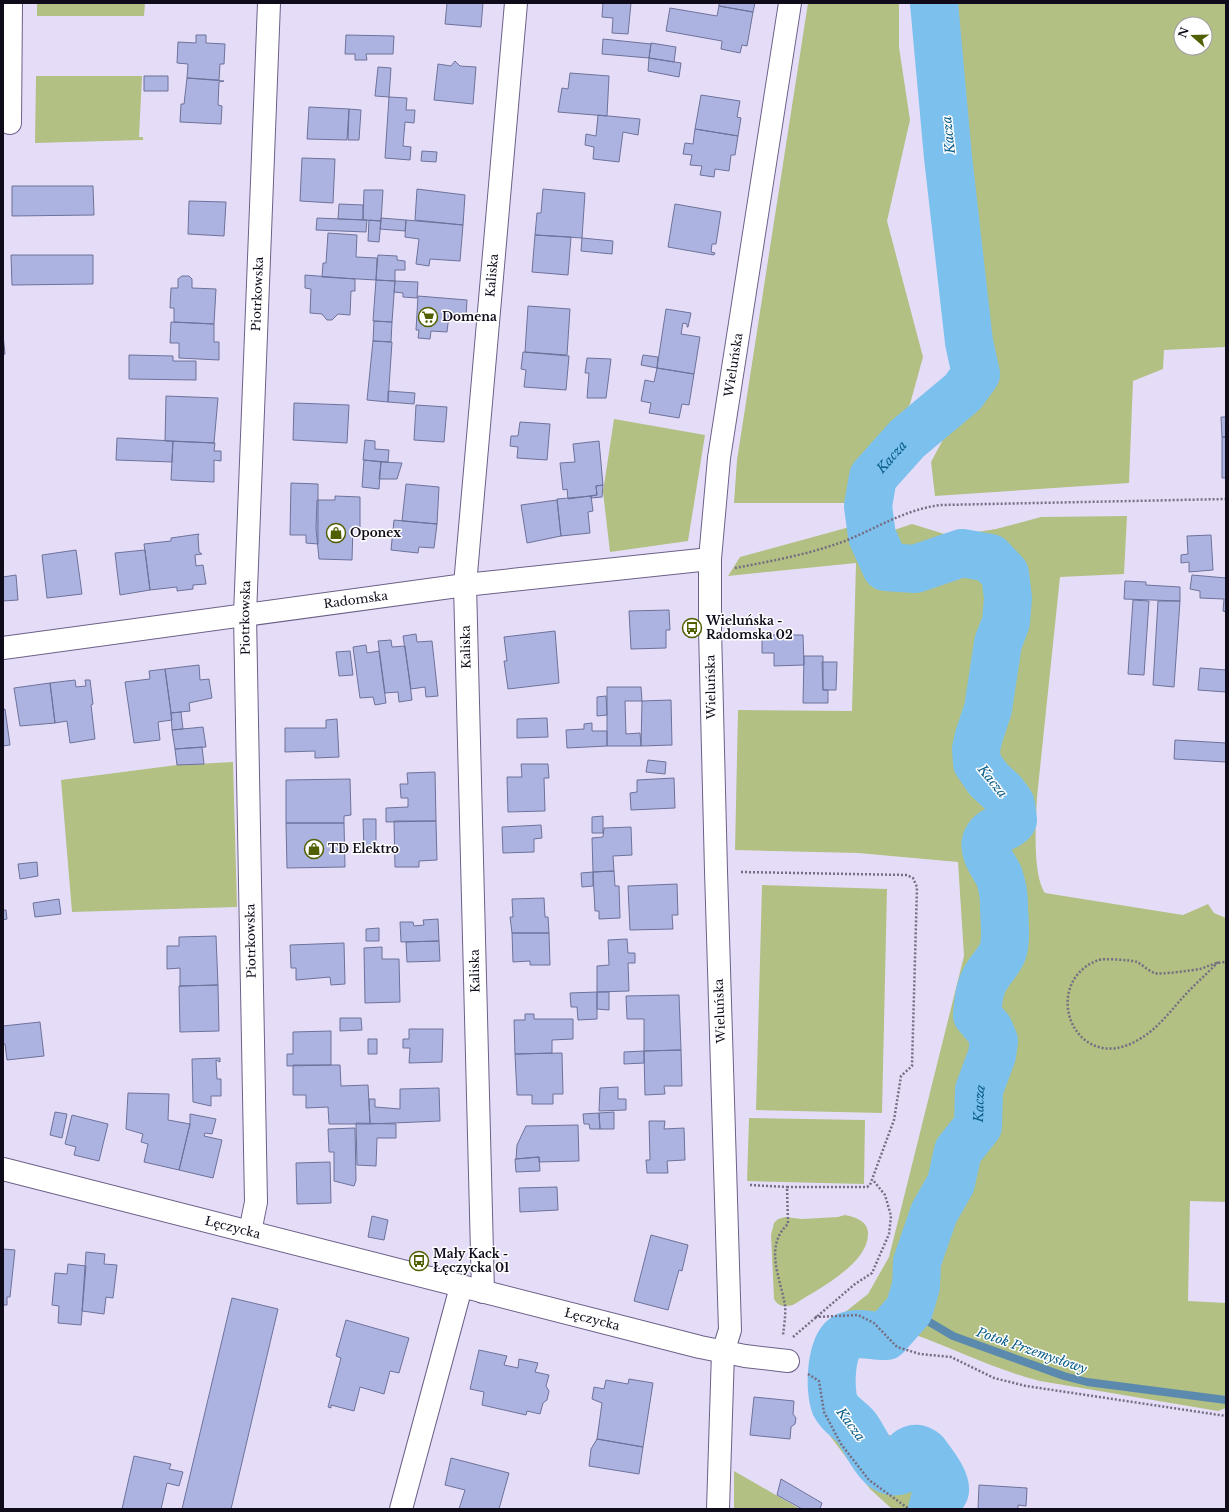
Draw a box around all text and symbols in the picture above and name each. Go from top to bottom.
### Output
north arrow [1173,16,1213,56]
text: N [1175,25,1192,40]
water label: Kacza [938,115,959,156]
street label: Kaliska [482,253,501,298]
street label: Piotrkowska [248,256,266,332]
supermarket icon: Domena [417,306,439,328]
place label: Domena [442,309,497,324]
street label: Wieluńska [720,331,745,399]
water label: Kacza [872,437,911,477]
shop icon: Oponex [325,522,347,544]
place label: Oponex [350,525,401,540]
street label: Piotrkowska [237,580,253,655]
street label: Radomska [323,588,389,611]
place label: Wieluńska - Radomska 02 [705,613,793,642]
bus stop icon: Wieluńska - Radomska 02 [681,617,703,639]
street label: Kaliska [458,625,473,669]
street label: Wieluńska [702,654,719,720]
water label: Kacza [973,760,1011,801]
shop icon: TD Elektro [303,838,325,860]
place label: TD Elektro [328,841,399,856]
street label: Piotrkowska [242,903,259,978]
street label: Kaliska [467,949,482,993]
street label: Wieluńska [711,978,728,1045]
water label: Kacza [970,1082,989,1124]
street label: Łęczycka [203,1213,262,1242]
place label: Mały Kack - Łęczycka 01 [433,1246,509,1275]
bus stop icon: Mały Kack - Łęczycka 01 [408,1250,430,1272]
street label: Łęczycka [563,1305,622,1333]
water label: Potok Przemysłowy [973,1323,1090,1377]
water label: Kacza [832,1403,869,1445]

